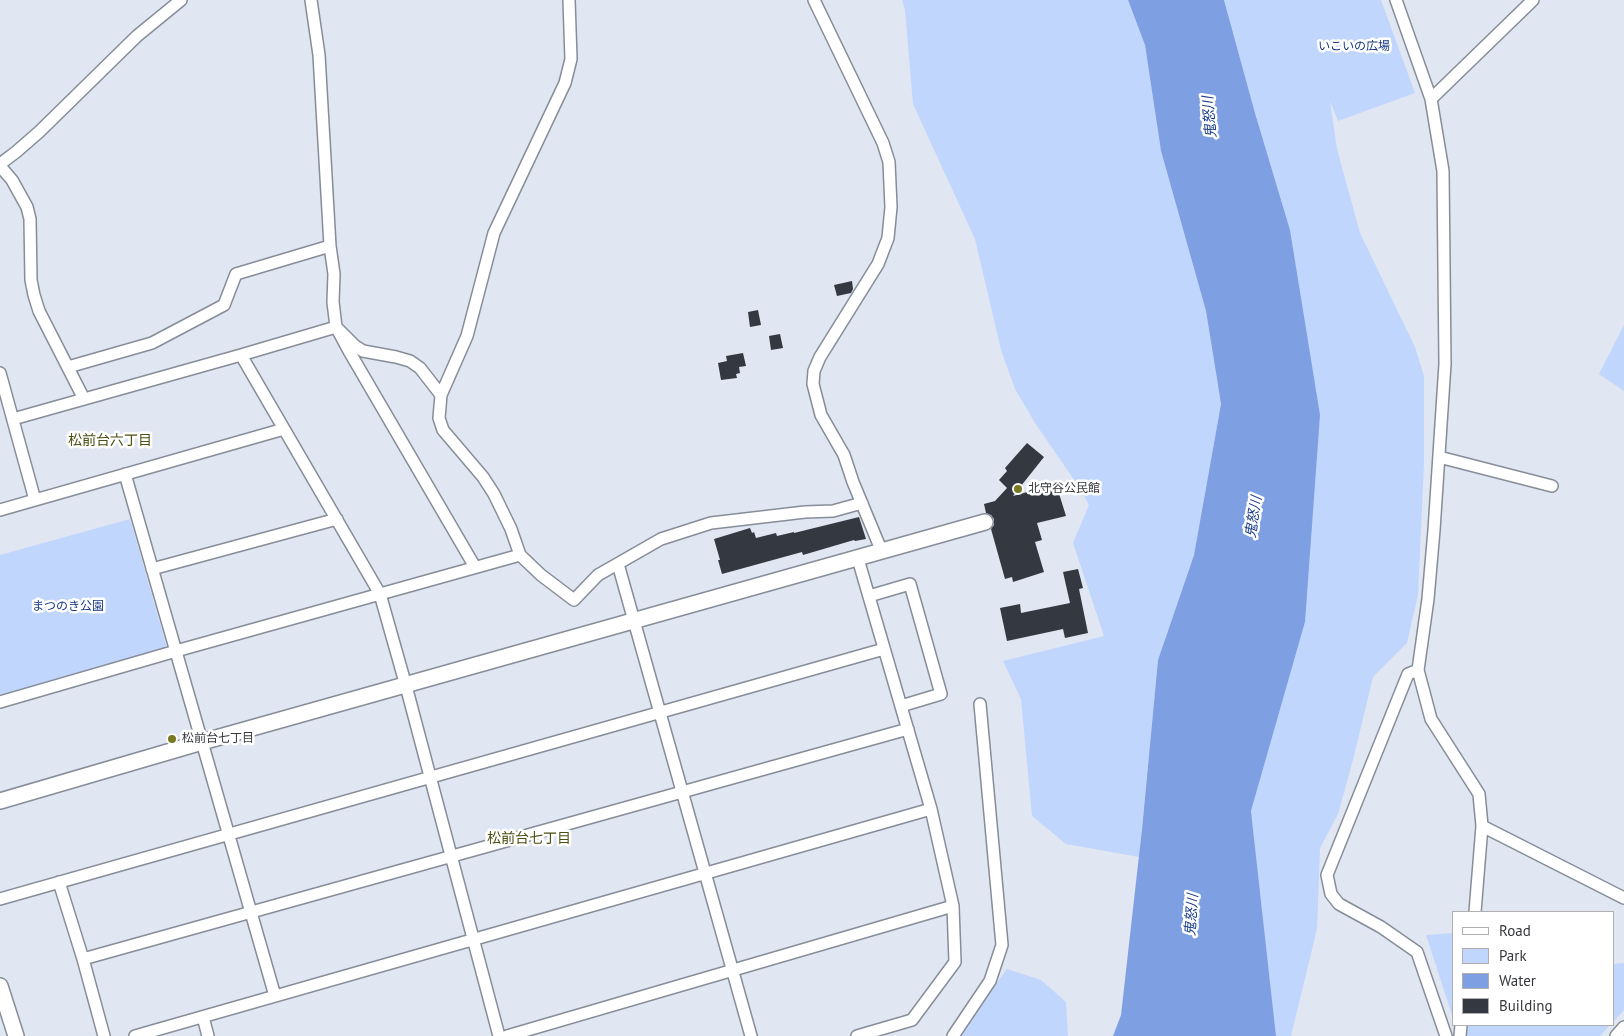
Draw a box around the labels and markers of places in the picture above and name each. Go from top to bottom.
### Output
place label: 北守谷公民館 [1028,482,1100,496]
marker: 北守谷公民館 [1012,483,1024,495]
place label: 松前台七丁目 [182,732,254,746]
marker: 松前台七丁目 [166,733,178,745]

